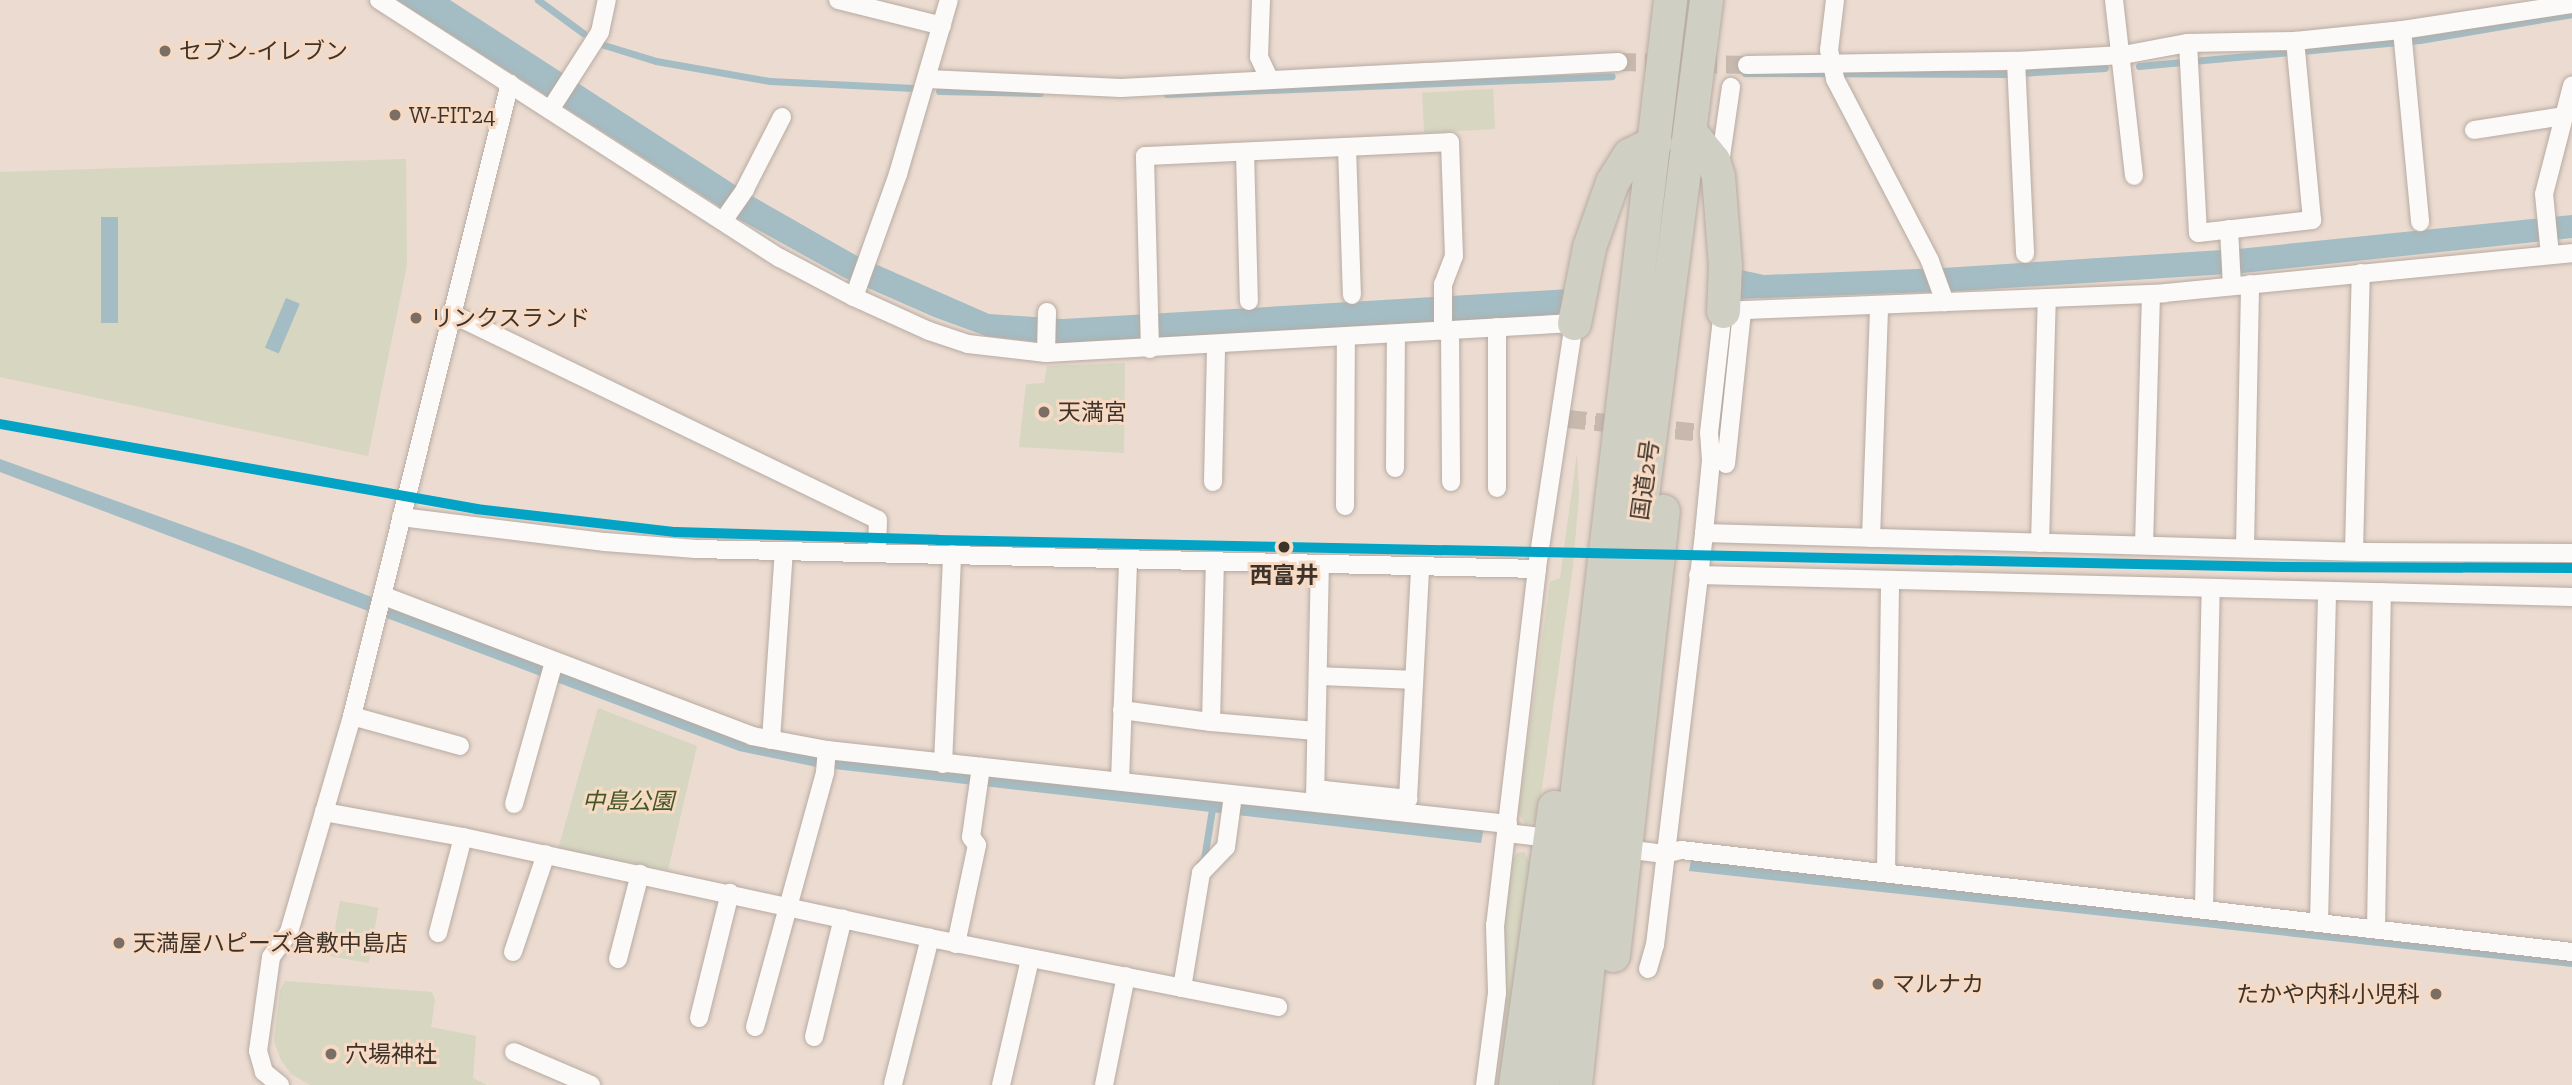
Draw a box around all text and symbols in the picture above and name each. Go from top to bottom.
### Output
place label: セブン-イレブン [179,37,348,65]
marker: セブン-イレブン [157,43,173,59]
place label: W-FIT24 [409,101,496,129]
marker: W-FIT24 [387,107,403,123]
place label: リンクスランド [430,304,591,332]
marker: リンクスランド [408,310,424,326]
place label: 天満宮 [1058,398,1127,426]
marker: 天満宮 [1036,404,1052,420]
street label: 国道2号 [1626,438,1664,522]
marker: 西富井 [1273,536,1295,558]
place label: 西富井 [1250,561,1318,589]
park label: 中島公園 [582,787,674,815]
place label: 天満屋ハピーズ倉敷中島店 [133,929,409,957]
marker: 天満屋ハピーズ倉敷中島店 [111,935,127,951]
place label: マルナカ [1892,970,1984,998]
marker: マルナカ [1870,976,1886,992]
place label: たかや内科小児科 [2236,980,2420,1008]
marker: たかや内科小児科 [2426,984,2446,1004]
place label: 穴場神社 [345,1040,437,1068]
marker: 穴場神社 [323,1046,339,1062]

